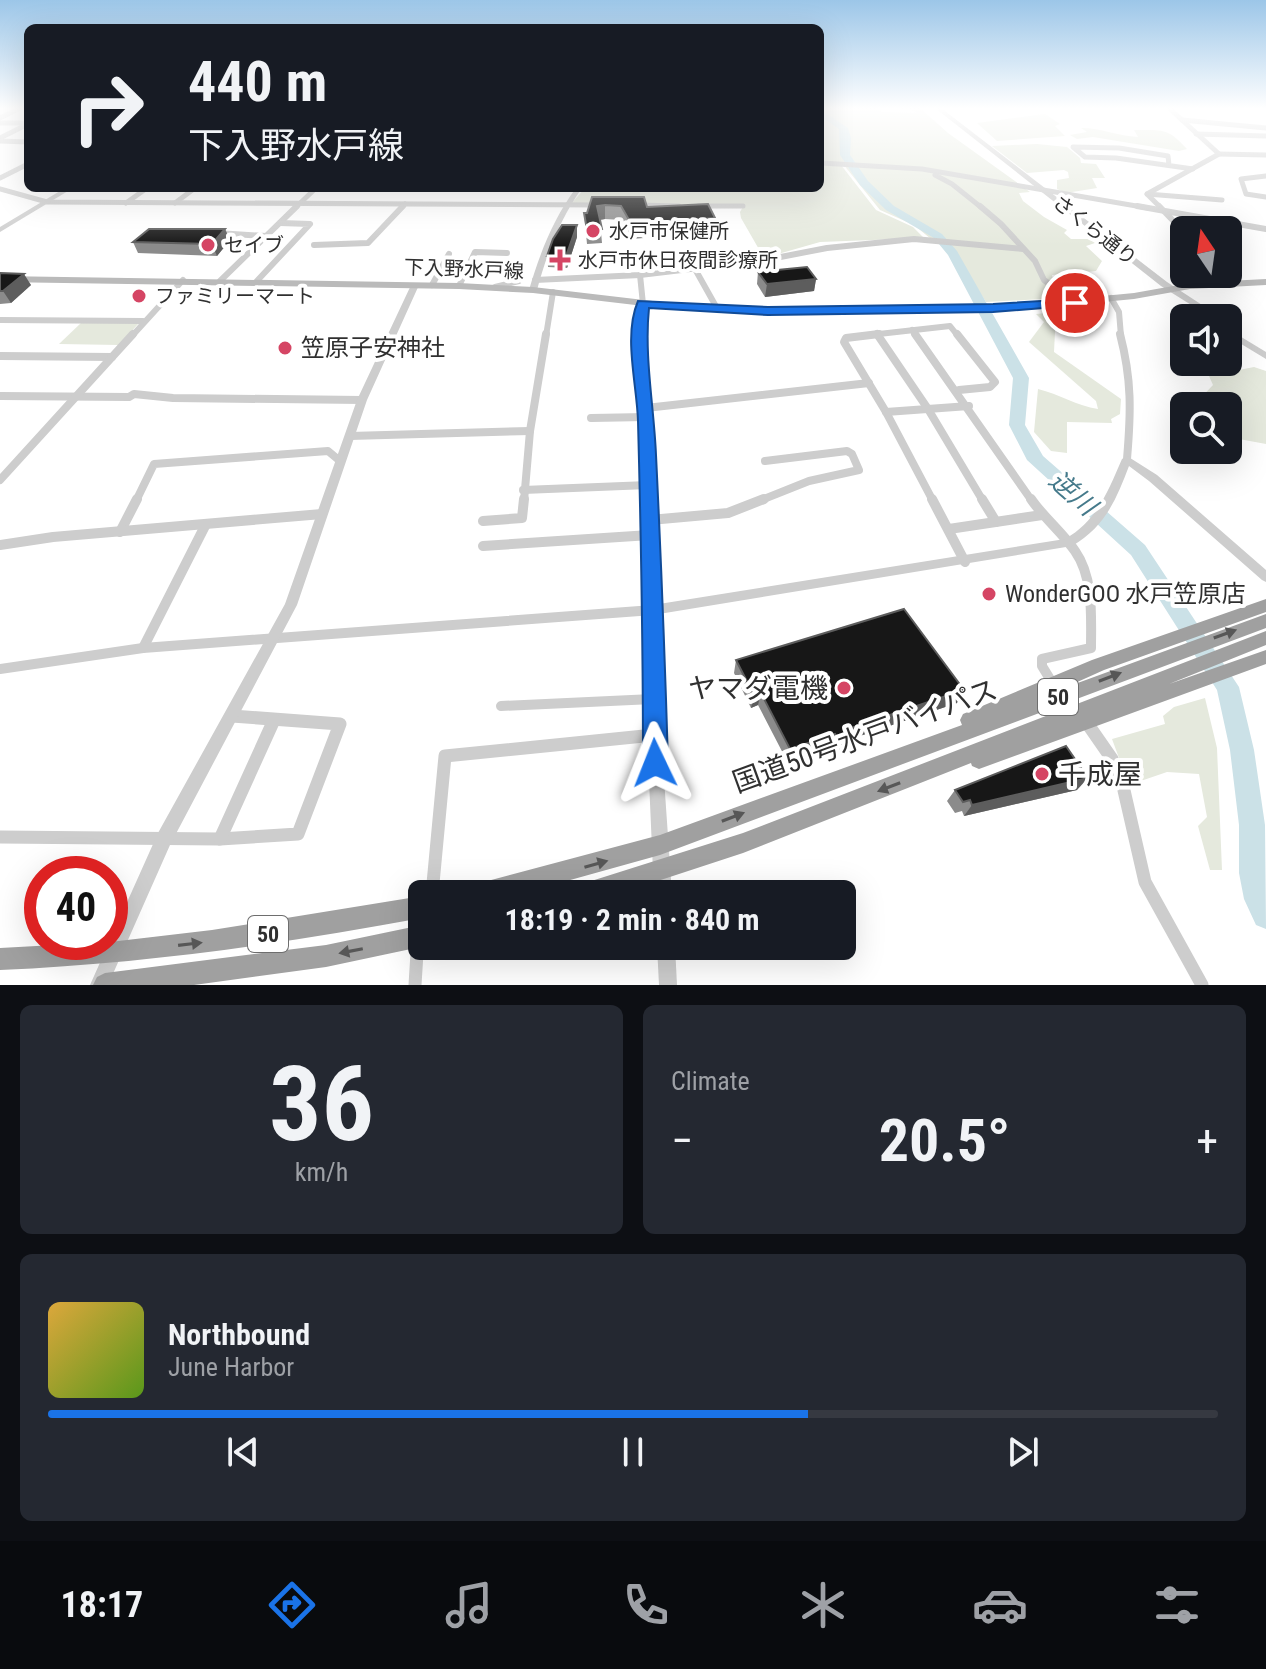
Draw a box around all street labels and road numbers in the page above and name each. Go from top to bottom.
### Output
street label: さくら通り [1048,190,1142,270]
street label: 下入野水戸線 [404,255,524,283]
street label: 国道50号水戸バイパス [728,673,1002,799]
road number: 50 [1038,679,1078,715]
road number: 50 [248,916,288,952]

